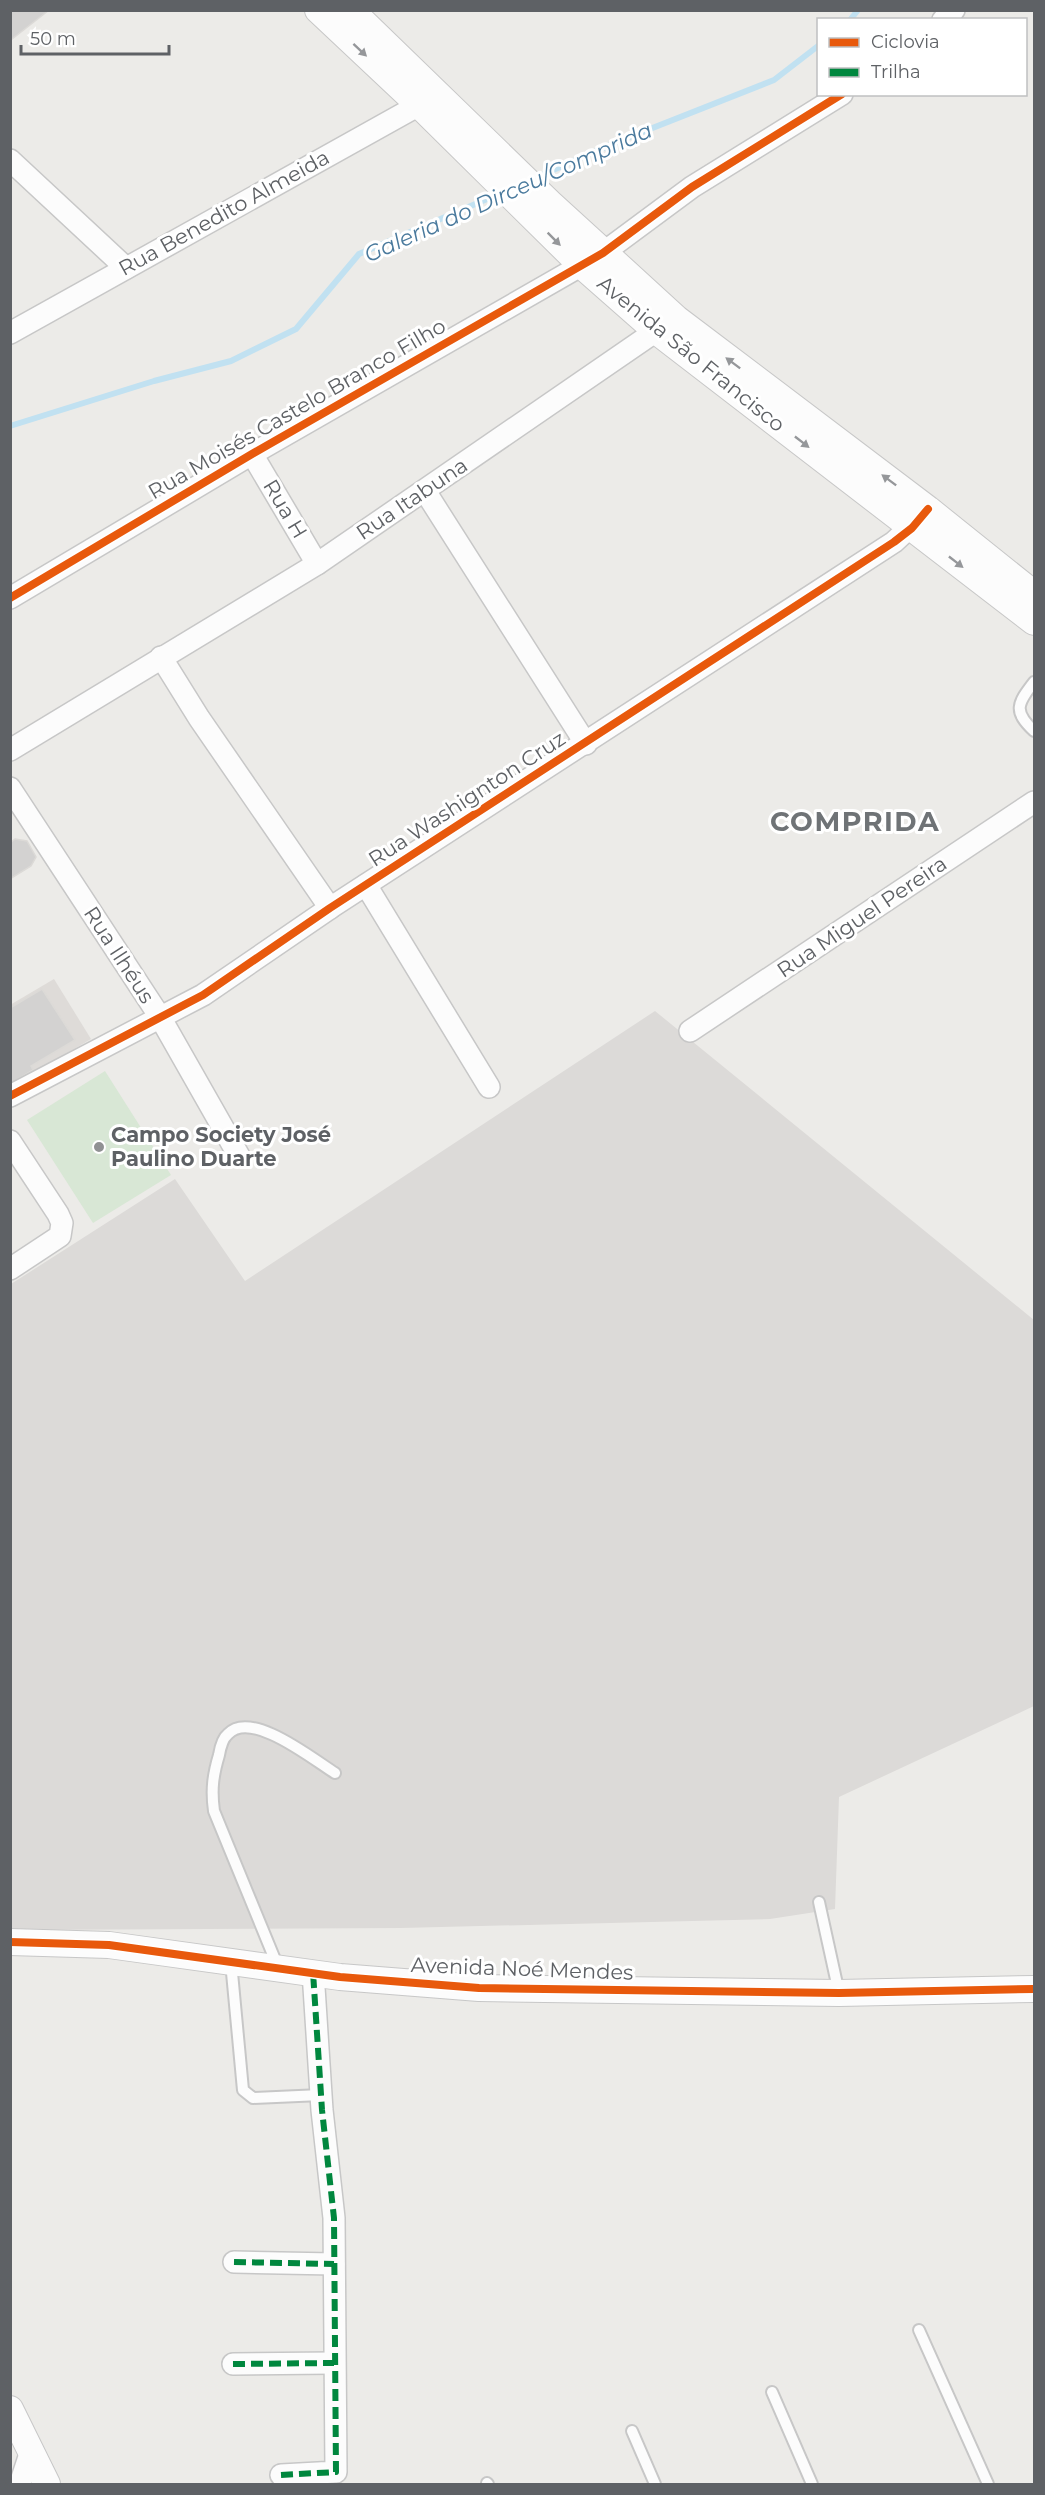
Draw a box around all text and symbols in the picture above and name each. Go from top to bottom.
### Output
scale bar [21,18,170,56]
legend [817,18,1027,96]
text: 50 m [30,28,76,50]
text: Ciclovia [871,31,940,53]
one-way arrow [353,43,367,57]
text: Trilha [871,61,921,83]
water label: Galeria do Dirceu/Comprida [360,117,656,268]
street label: Rua Benedito Almeida [114,144,333,281]
one-way arrow [547,231,561,245]
street label: Avenida São Francisco [593,270,790,437]
street label: Rua Moisés Castelo Branco Filho [143,313,450,504]
one-way arrow [726,357,741,369]
one-way arrow [794,436,810,449]
street label: Rua Itabuna [351,452,472,545]
one-way arrow [882,474,897,486]
street label: Rua H [258,475,313,543]
one-way arrow [948,555,964,568]
street label: Rua Washignton Cruz [364,726,570,872]
district label: COMPRIDA [770,805,940,838]
street label: Rua Miguel Pereira [772,851,951,983]
street label: Rua Ilhéus [79,902,160,1008]
place label: Campo Society José Paulino Duarte [111,1122,331,1171]
marker: Campo Society José Paulino Duarte [92,1140,106,1154]
street label: Avenida Noé Mendes [410,1952,634,1985]

